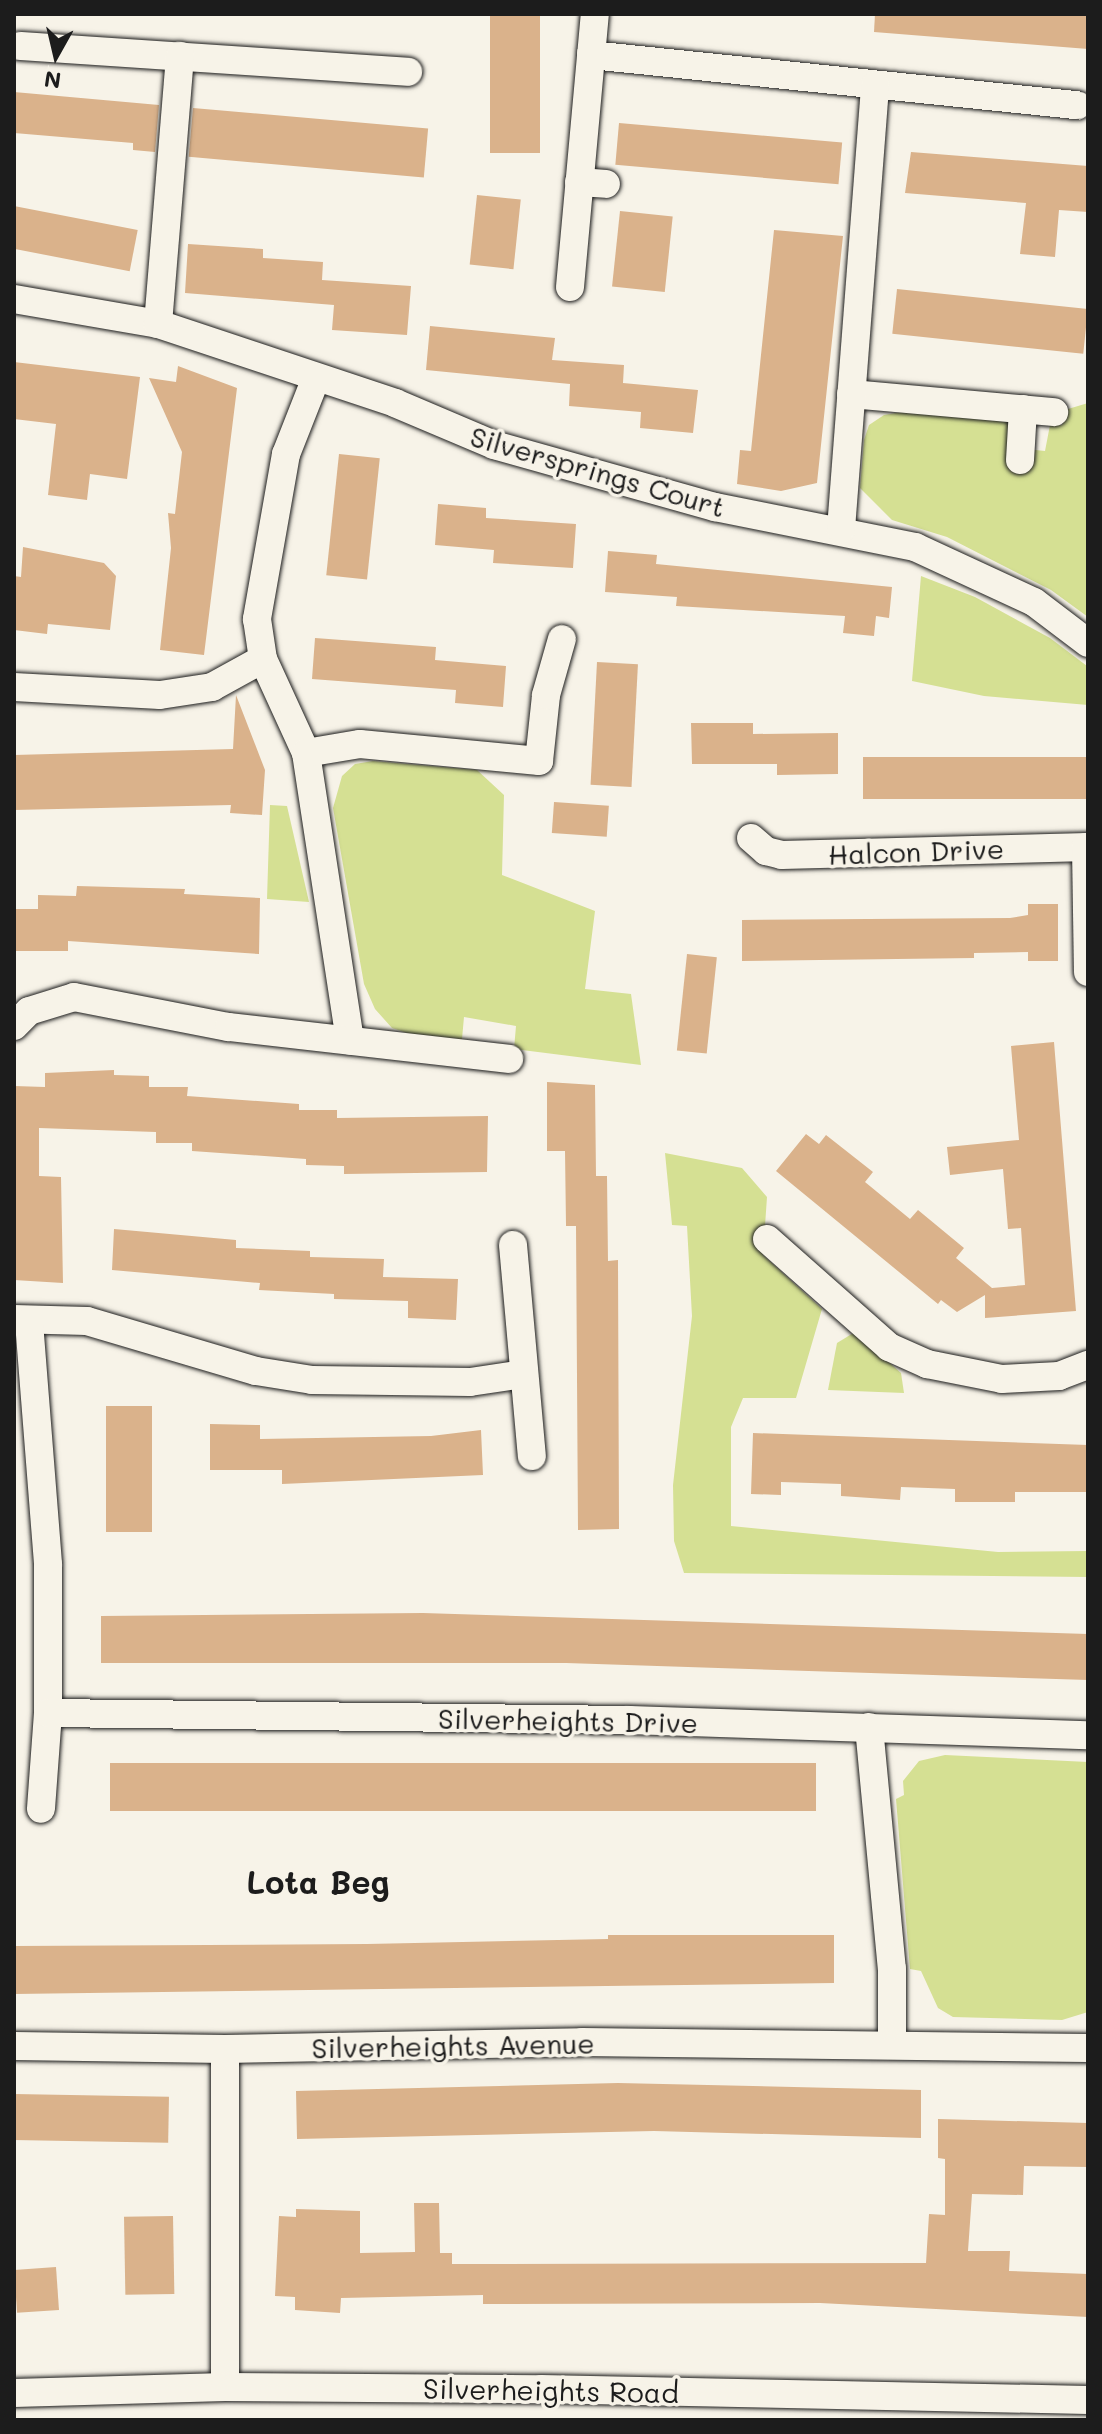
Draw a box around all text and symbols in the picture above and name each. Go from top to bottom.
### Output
north arrow [16,16,96,96]
text: N [42,65,63,96]
street label: Silversprings Court [467,419,729,523]
street label: Halcon Drive [827,831,1005,871]
street label: Silverheights Drive [438,1701,698,1739]
district label: Lota Beg [246,1862,390,1900]
street label: Silverheights Avenue [311,2026,595,2064]
street label: Silverheights Road [423,2371,679,2409]

